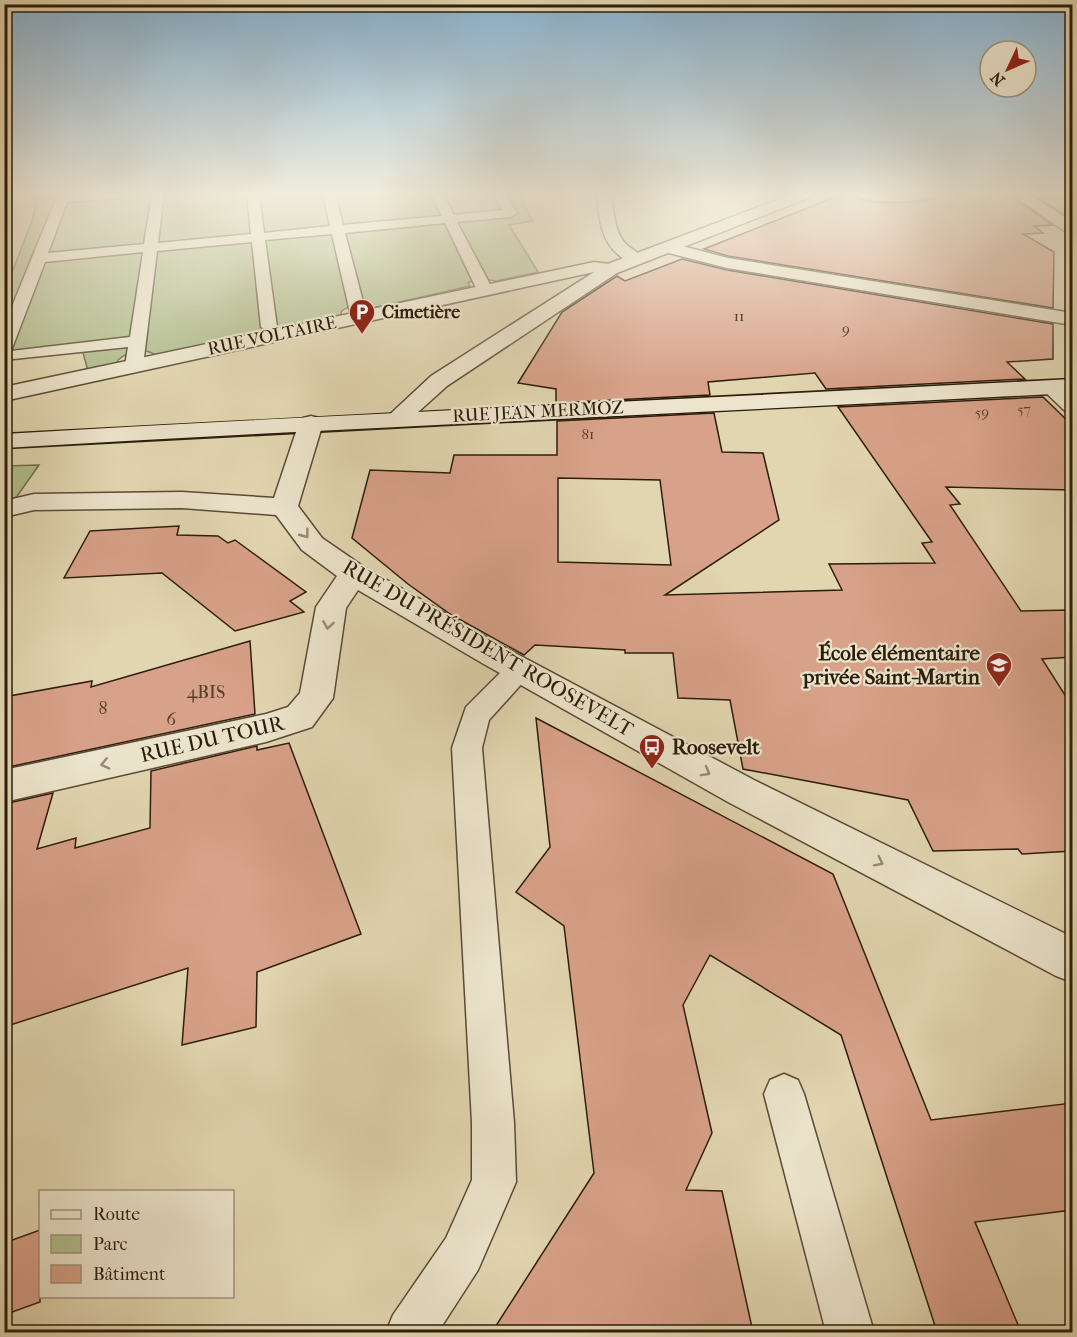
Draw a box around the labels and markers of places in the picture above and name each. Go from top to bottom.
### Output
parking icon: Cimetière [347,297,377,335]
place label: Cimetière [382,302,460,323]
place label: École élémentaire privée Saint-Martin [802,640,981,689]
school or university icon: École élémentaire privée Saint-Martin [984,650,1014,688]
bus stop icon: Roosevelt [637,732,667,770]
place label: Roosevelt [672,735,760,759]

